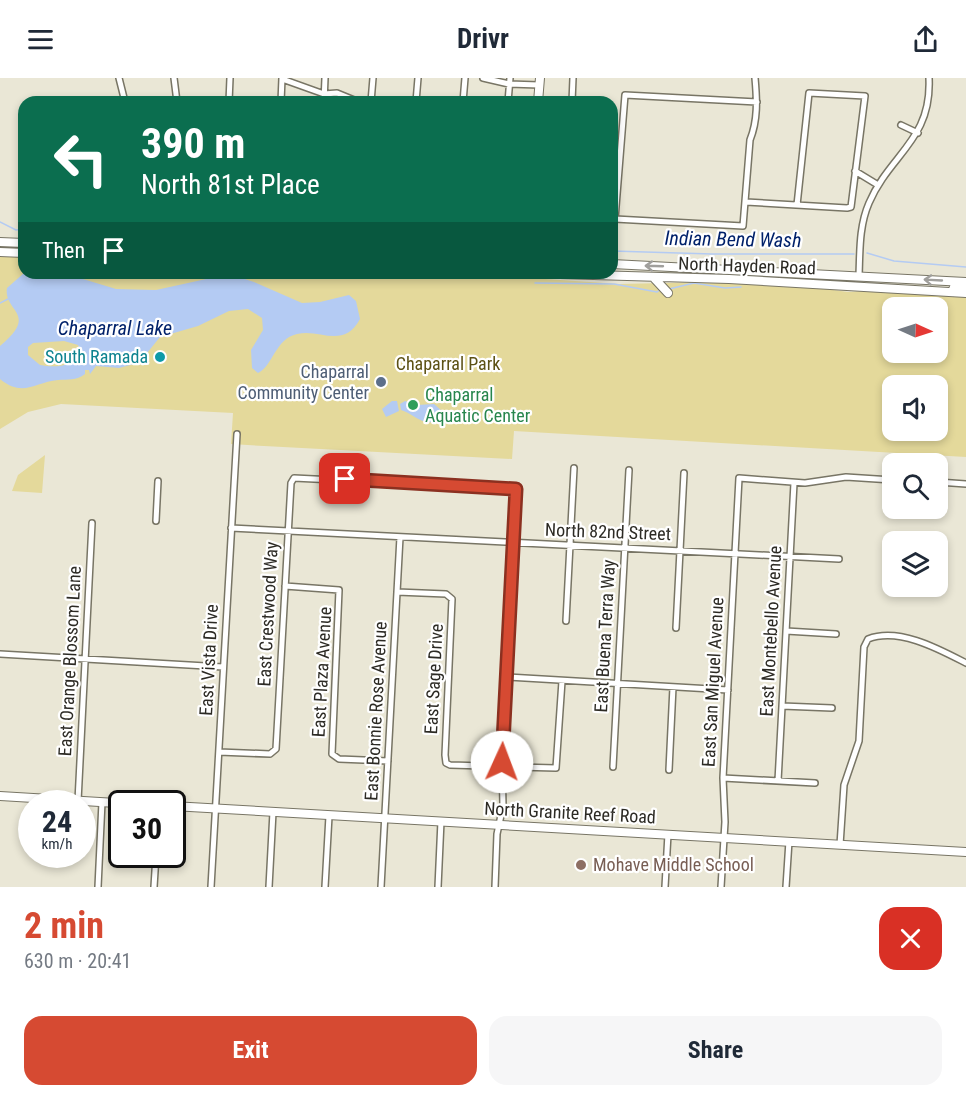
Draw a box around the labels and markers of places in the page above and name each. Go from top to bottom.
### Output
place label: South Ramada [45,346,148,367]
marker: South Ramada [153,350,167,364]
place label: Chaparral Community Center [238,361,370,403]
marker: Chaparral Community Center [374,375,388,389]
place label: Chaparral Aquatic Center [425,384,531,426]
marker: Chaparral Aquatic Center [406,398,420,412]
pin [319,453,370,504]
place label: Mohave Middle School [593,854,754,875]
marker: Mohave Middle School [574,858,588,872]

